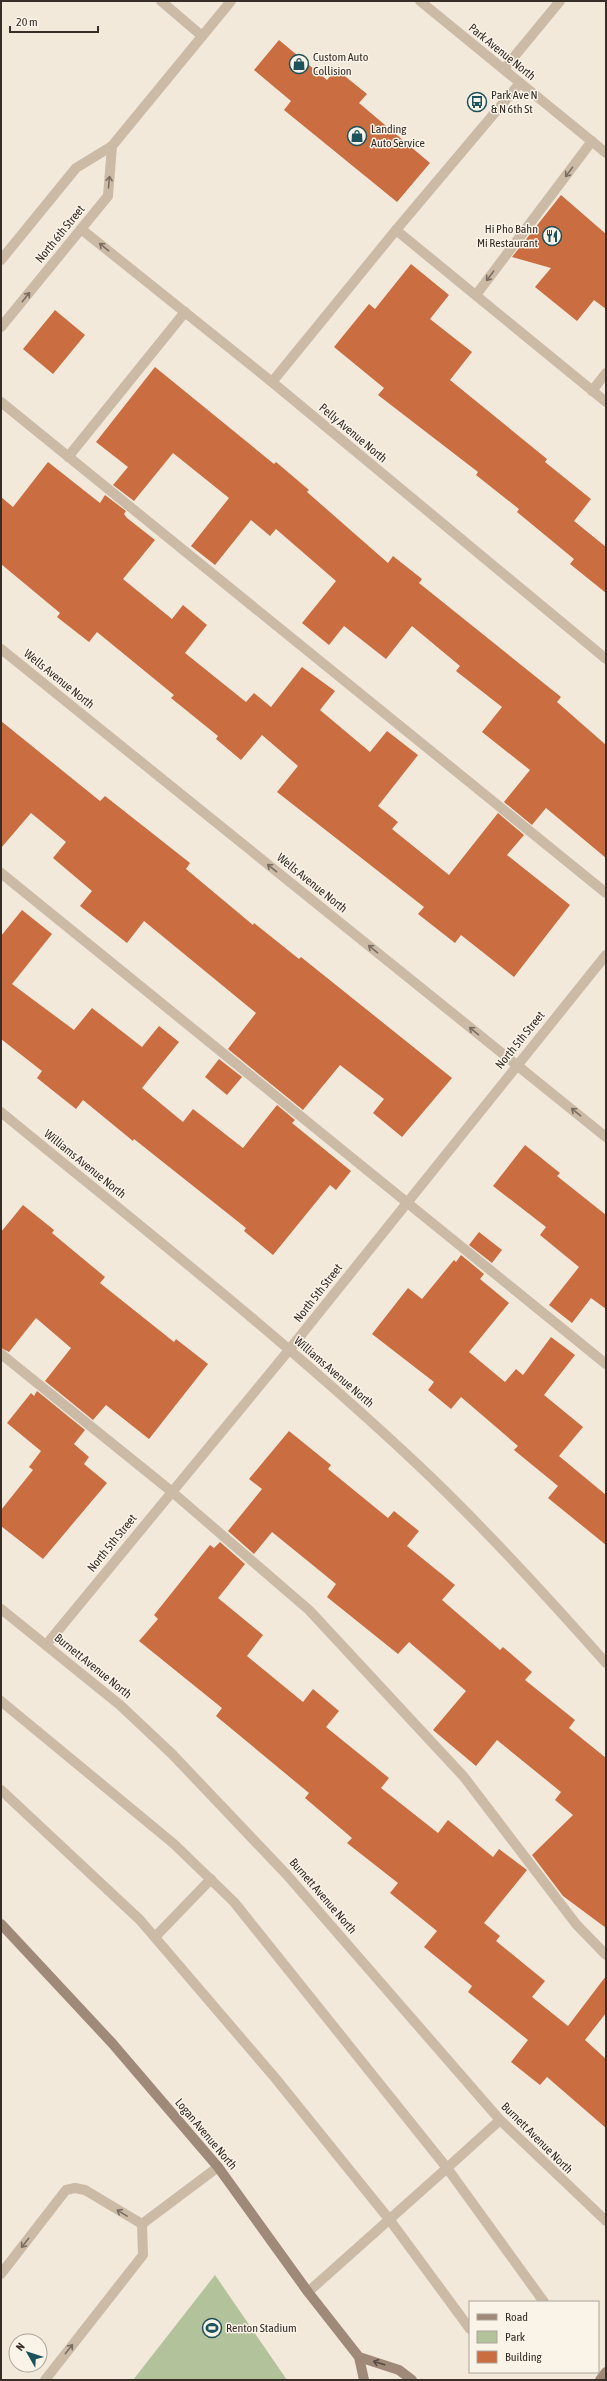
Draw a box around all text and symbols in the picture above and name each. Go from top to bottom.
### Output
scale bar [10,8,98,34]
text: 20 m [16,15,38,29]
street label: Park Avenue North [466,21,538,83]
place label: Custom Auto Collision [313,50,369,78]
shop icon: Custom Auto Collision [288,53,310,75]
place label: Park Ave N & N 6th St [491,88,538,116]
bus stop icon: Park Ave N & N 6th St [466,91,488,113]
place label: Landing Auto Service [371,122,425,150]
shop icon: Landing Auto Service [346,125,368,147]
one-way arrow [564,167,573,178]
one-way arrow [105,176,113,189]
street label: North 6th Street [33,202,88,266]
place label: Hi Pho Bahn Mi Restaurant [477,222,539,250]
restaurant icon: Hi Pho Bahn Mi Restaurant [541,225,563,247]
one-way arrow [98,242,109,251]
one-way arrow [486,270,494,281]
one-way arrow [21,291,30,302]
street label: Pelly Avenue North [316,401,390,465]
street label: Wells Avenue North [21,646,97,712]
street label: Wells Avenue North [274,850,350,916]
one-way arrow [267,863,277,872]
one-way arrow [368,945,379,954]
street label: North 5th Street [493,1008,548,1072]
one-way arrow [469,1026,480,1035]
one-way arrow [570,1108,581,1117]
street label: Williams Avenue North [41,1127,129,1201]
street label: North 5th Street [291,1261,345,1325]
street label: Williams Avenue North [291,1334,377,1410]
street label: North 5th Street [85,1511,140,1575]
street label: Burnett Avenue North [52,1631,134,1701]
street label: Burnett Avenue North [287,1856,359,1936]
street label: Logan Avenue North [172,2096,240,2172]
street label: Burnett Avenue North [498,2099,576,2177]
one-way arrow [116,2208,128,2216]
one-way arrow [21,2238,29,2249]
legend [469,2301,599,2373]
text: Road [505,2310,528,2324]
sports icon: Renton Stadium [201,2317,223,2339]
place label: Renton Stadium [226,2321,297,2335]
text: Park [505,2330,526,2344]
north arrow [8,2333,48,2373]
text: N [14,2340,27,2353]
one-way arrow [65,2344,73,2355]
text: Building [505,2350,543,2364]
one-way arrow [373,2359,385,2367]

